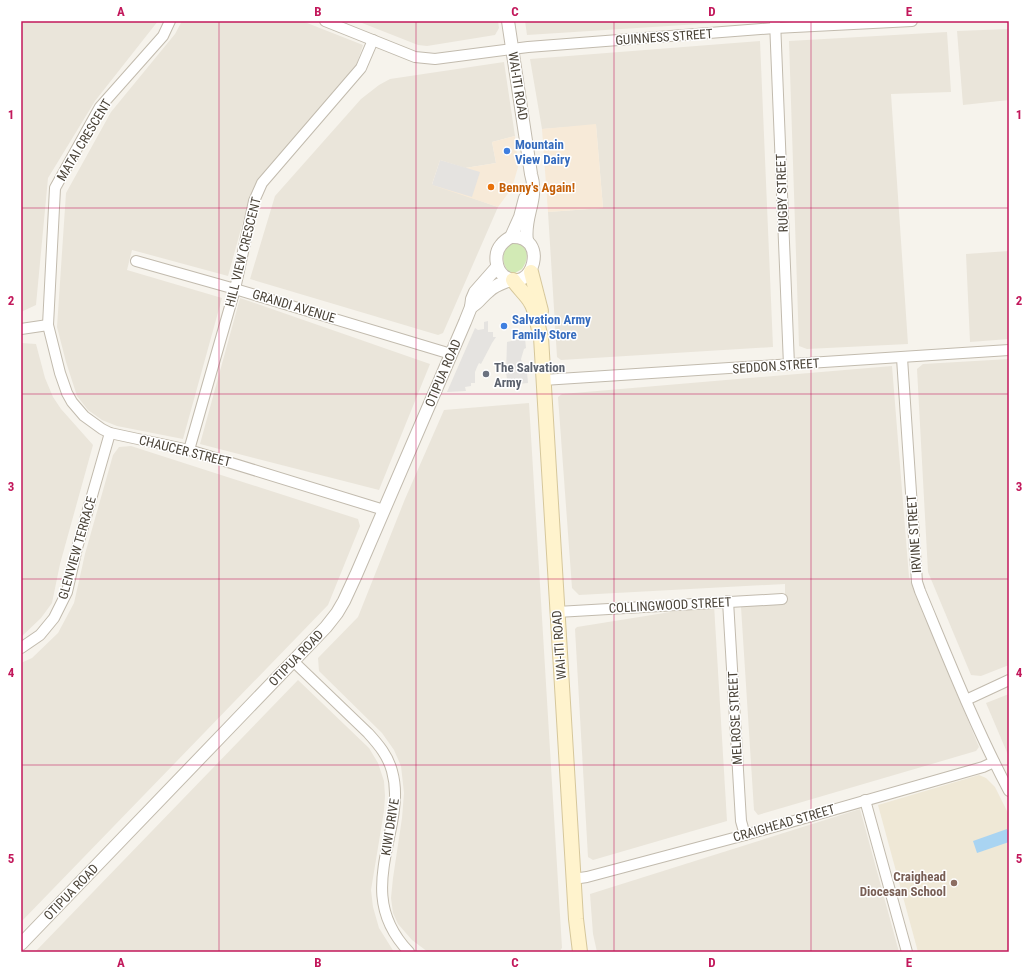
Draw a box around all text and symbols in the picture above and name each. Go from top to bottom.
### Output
text: A [117,4,125,19]
text: B [314,4,322,19]
text: C [511,4,519,19]
text: D [708,4,716,19]
text: E [906,4,913,19]
street label: GUINNESS STREET [615,26,713,48]
street label: WAI-ITI ROAD [505,51,531,121]
street label: MATAI CRESCENT [54,96,114,184]
text: 1 [8,107,14,122]
text: 1 [1016,107,1022,122]
place label: Mountain View Dairy [515,137,570,167]
marker: Mountain View Dairy [502,146,512,156]
street label: RUGBY STREET [773,153,791,233]
place label: Benny's Again! [499,180,575,195]
marker: Benny's Again! [486,182,496,192]
street label: HILL VIEW CRESCENT [222,195,264,308]
street label: GRANDI AVENUE [251,286,337,326]
text: 2 [8,293,15,308]
text: 2 [1016,293,1023,308]
place label: Salvation Army Family Store [512,312,591,342]
marker: Salvation Army Family Store [499,321,509,331]
street label: OTIPUA ROAD [422,337,464,409]
street label: SEDDON STREET [732,355,820,377]
place label: The Salvation Army [494,360,565,390]
marker: The Salvation Army [481,369,491,379]
street label: CHAUCER STREET [137,432,233,470]
text: 3 [8,479,14,494]
text: 3 [1016,479,1022,494]
street label: IRVINE STREET [904,494,924,574]
street label: GLENVIEW TERRACE [55,495,99,601]
street label: COLLINGWOOD STREET [608,594,732,616]
street label: WAI-ITI ROAD [549,610,569,680]
street label: OTIPUA ROAD [266,627,326,689]
text: 4 [8,665,15,680]
text: 4 [1016,665,1023,680]
street label: MELROSE STREET [725,671,745,765]
street label: KIWI DRIVE [378,797,402,857]
street label: CRAIGHEAD STREET [731,801,837,845]
text: 5 [8,851,15,866]
text: 5 [1016,851,1023,866]
street label: OTIPUA ROAD [41,861,101,923]
place label: Craighead Diocesan School [860,869,946,899]
marker: Craighead Diocesan School [949,878,959,888]
text: A [117,955,125,970]
text: B [314,955,322,970]
text: C [511,955,519,970]
text: D [708,955,716,970]
text: E [906,955,913,970]

